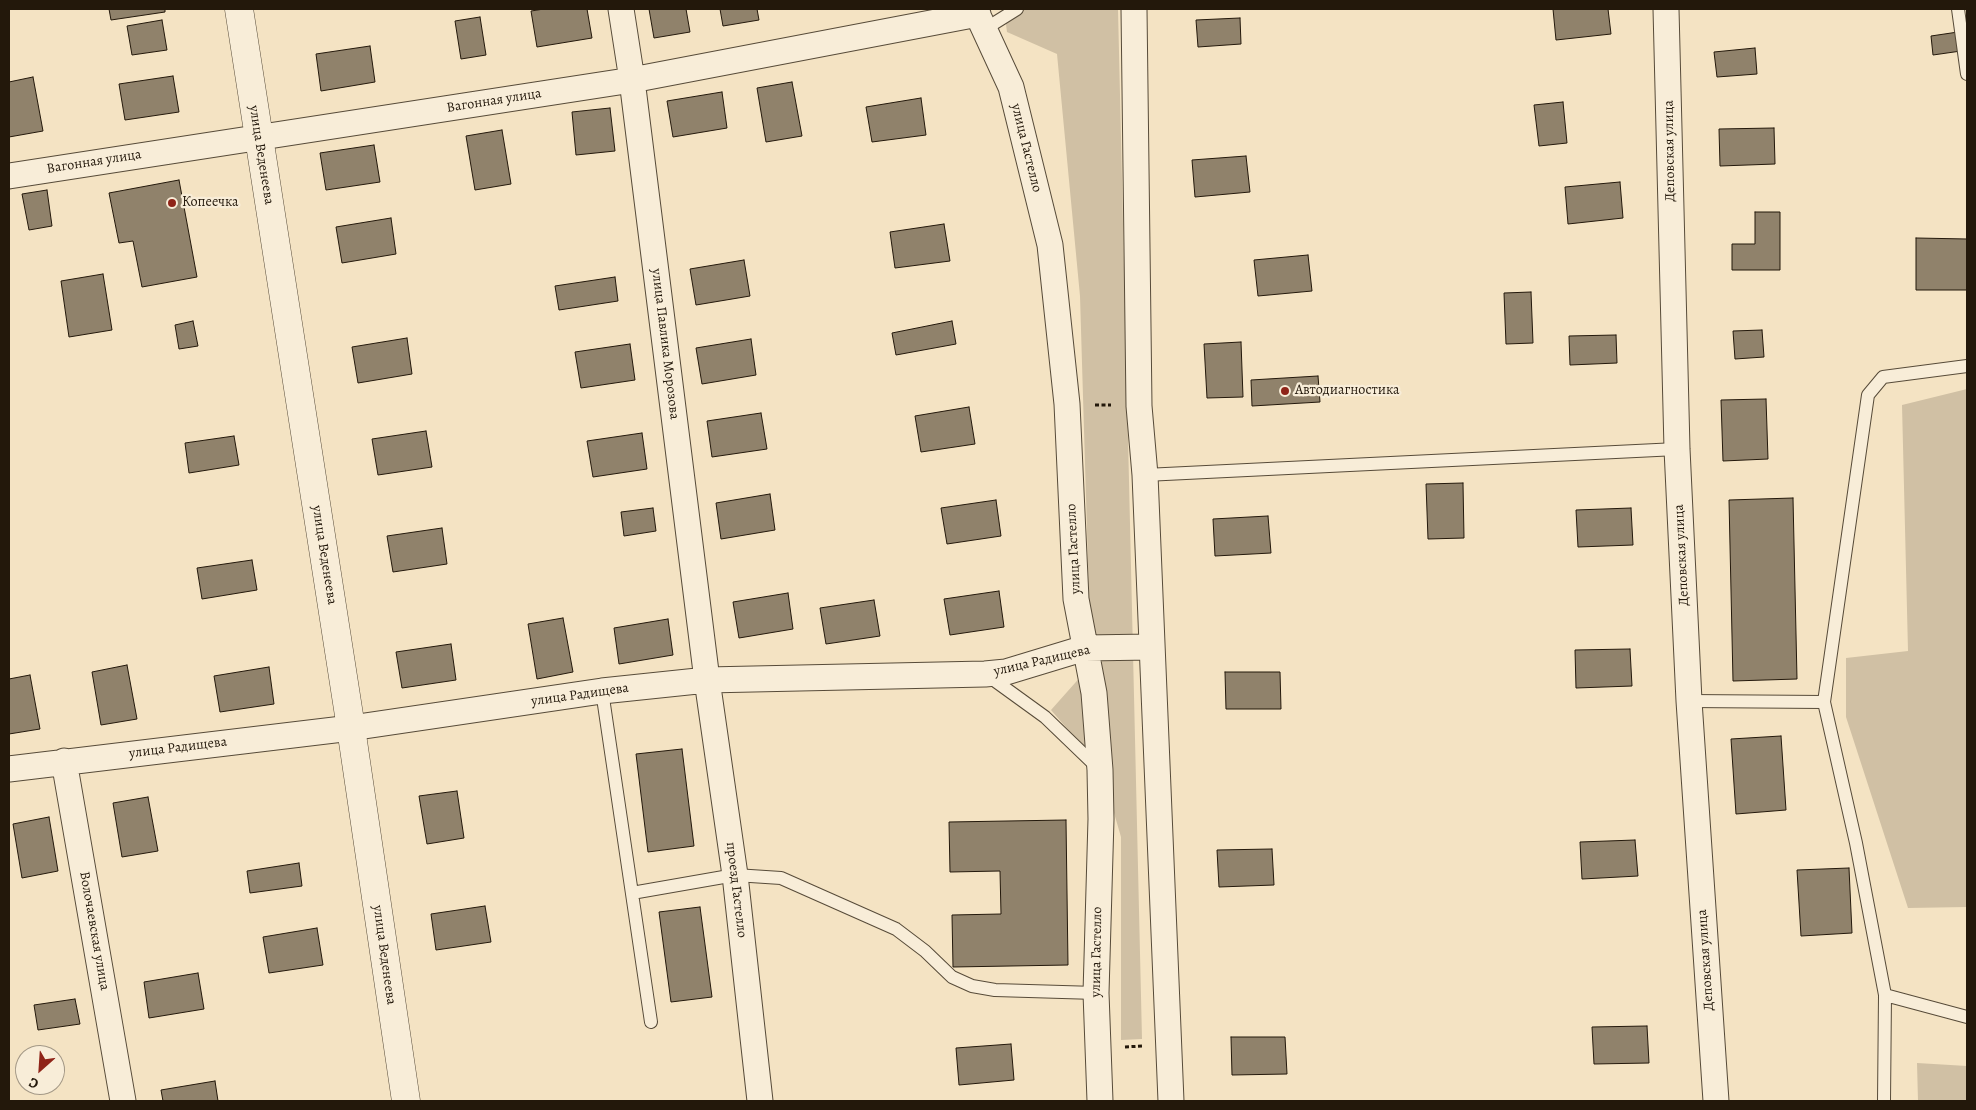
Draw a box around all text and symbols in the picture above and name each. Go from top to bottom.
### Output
street label: Вагонная улица [445,85,543,117]
street label: Деповская улица [1661,100,1679,202]
street label: улица Гастелло [1007,102,1045,194]
street label: улица Веденеева [245,104,277,206]
street label: Вагонная улица [45,146,143,178]
place label: Копеечка [182,195,238,211]
marker: Копеечка [166,197,178,209]
street label: улица Павлика Морозова [647,268,683,420]
place label: Автодиагностика [1295,383,1399,399]
marker: Автодиагностика [1279,385,1291,397]
street label: улица Гастелло [1063,503,1085,595]
street label: улица Веденеева [308,504,340,606]
street label: Деповская улица [1671,504,1693,606]
street label: улица Радищева [992,642,1092,680]
street label: улица Радищева [530,680,630,710]
street label: улица Радищева [128,734,228,762]
street label: проезд Гастелло [722,841,750,939]
street label: Волочаевская улица [75,870,113,992]
street label: улица Веденеева [369,904,399,1006]
street label: улица Гастелло [1088,907,1106,997]
street label: Деповская улица [1694,909,1718,1011]
north arrow [15,1045,65,1095]
text: С [26,1073,42,1093]

